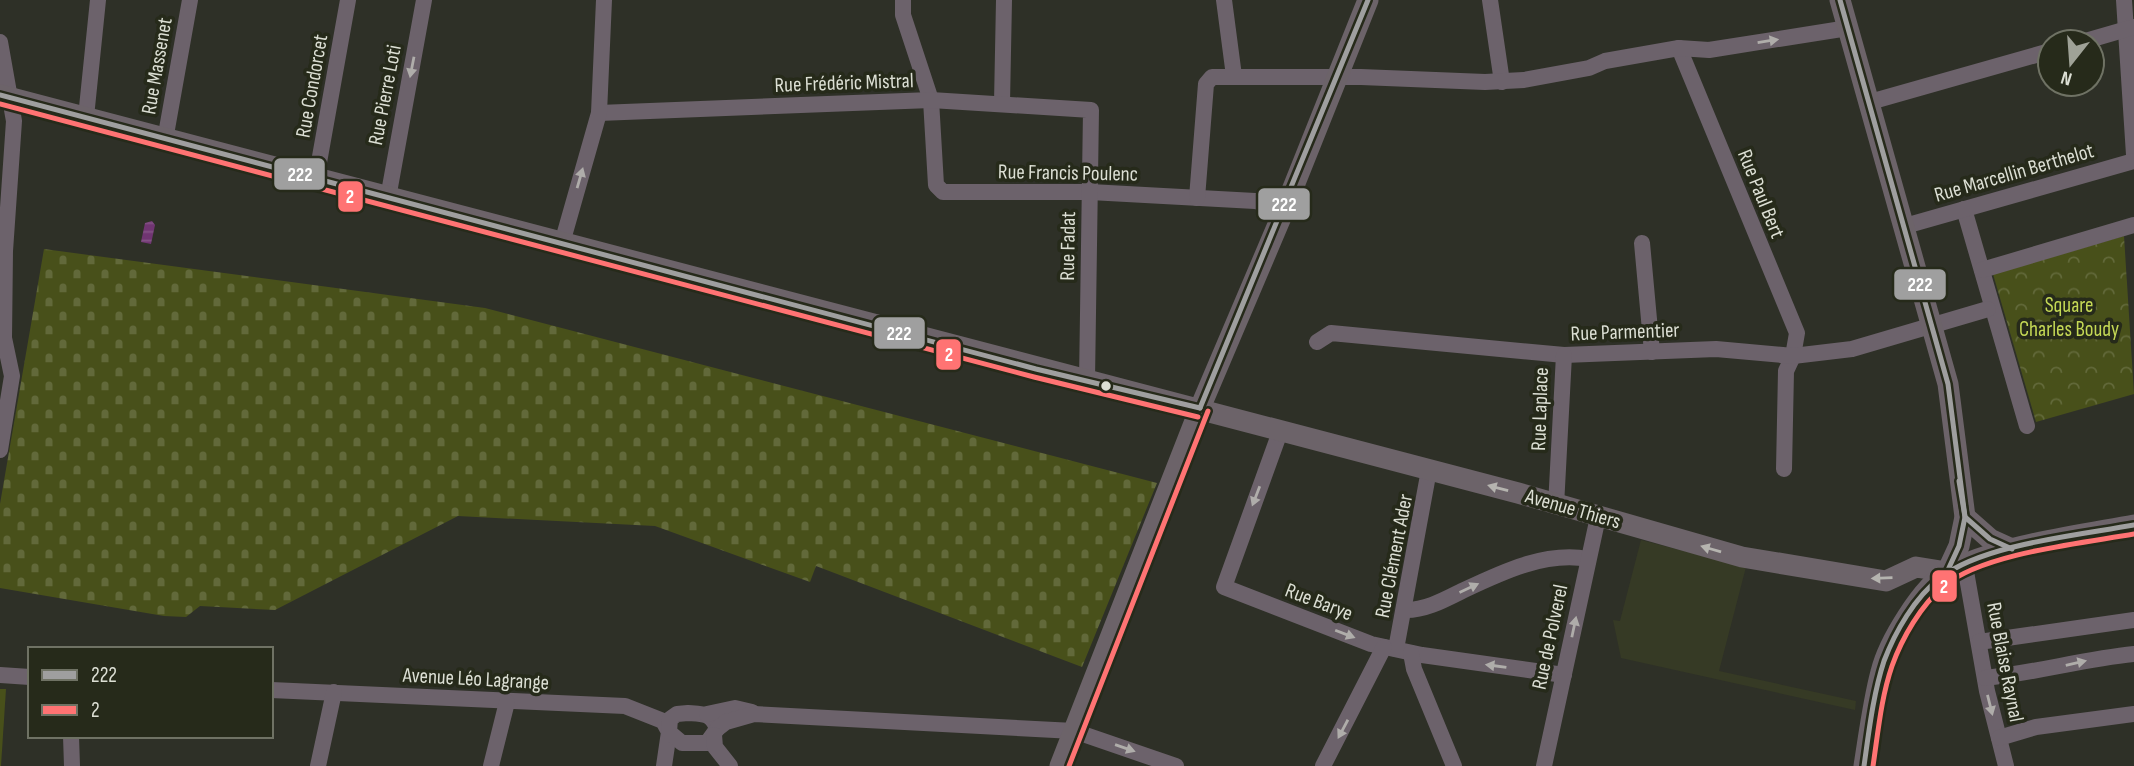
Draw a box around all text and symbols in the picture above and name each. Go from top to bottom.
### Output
street label: Rue Massenet [136,16,178,116]
north arrow [2036,28,2106,98]
street label: Rue Condorcet [291,33,333,139]
one-way arrow [1757,35,1779,46]
street label: Rue Pierre Loti [363,43,407,147]
one-way arrow [406,56,417,78]
text: N [2058,65,2075,90]
street label: Rue Frédéric Mistral [774,68,914,98]
street label: Rue Marcellin Berthelot [1931,138,2097,208]
street label: Rue Paul Bert [1732,146,1790,242]
line badge: 222 [273,157,326,191]
street label: Rue Francis Poulenc [998,159,1138,187]
text: 222 [288,164,313,187]
one-way arrow [576,167,586,188]
line badge: 2 [337,180,364,213]
text: 2 [346,186,354,209]
line badge: 222 [1257,187,1311,221]
text: 222 [1272,194,1297,217]
street label: Rue Fadat [1055,211,1081,281]
line badge: 222 [1893,268,1947,301]
text: 222 [1908,274,1933,297]
park label: Square Charles Boudy [2019,293,2119,342]
line badge: 222 [873,316,926,350]
street label: Rue Parmentier [1570,318,1680,346]
text: 222 [887,323,912,346]
line badge: 2 [935,338,962,371]
text: 2 [945,344,953,367]
street label: Rue Laplace [1526,367,1554,451]
unlabelled marker [1099,379,1113,393]
one-way arrow [1487,482,1509,493]
street label: Avenue Thiers [1522,483,1623,534]
one-way arrow [1251,486,1262,507]
street label: Rue Clément Ader [1370,492,1418,620]
one-way arrow [1700,543,1722,554]
line badge: 2 [1931,569,1958,603]
one-way arrow [1871,573,1893,584]
text: 2 [1940,576,1948,599]
street label: Rue Barye [1282,578,1356,626]
one-way arrow [1459,582,1479,593]
street label: Rue de Polverel [1527,582,1573,692]
street label: Rue Blaise Raynal [1981,600,2029,724]
one-way arrow [1568,616,1579,638]
one-way arrow [1335,629,1356,640]
legend [28,647,273,738]
one-way arrow [2065,657,2087,668]
one-way arrow [1485,660,1507,671]
text: 222 [91,663,117,688]
street label: Avenue Léo Lagrange [401,663,550,695]
one-way arrow [1985,694,1996,716]
text: 2 [91,698,100,723]
one-way arrow [1338,719,1350,739]
one-way arrow [1115,743,1136,754]

